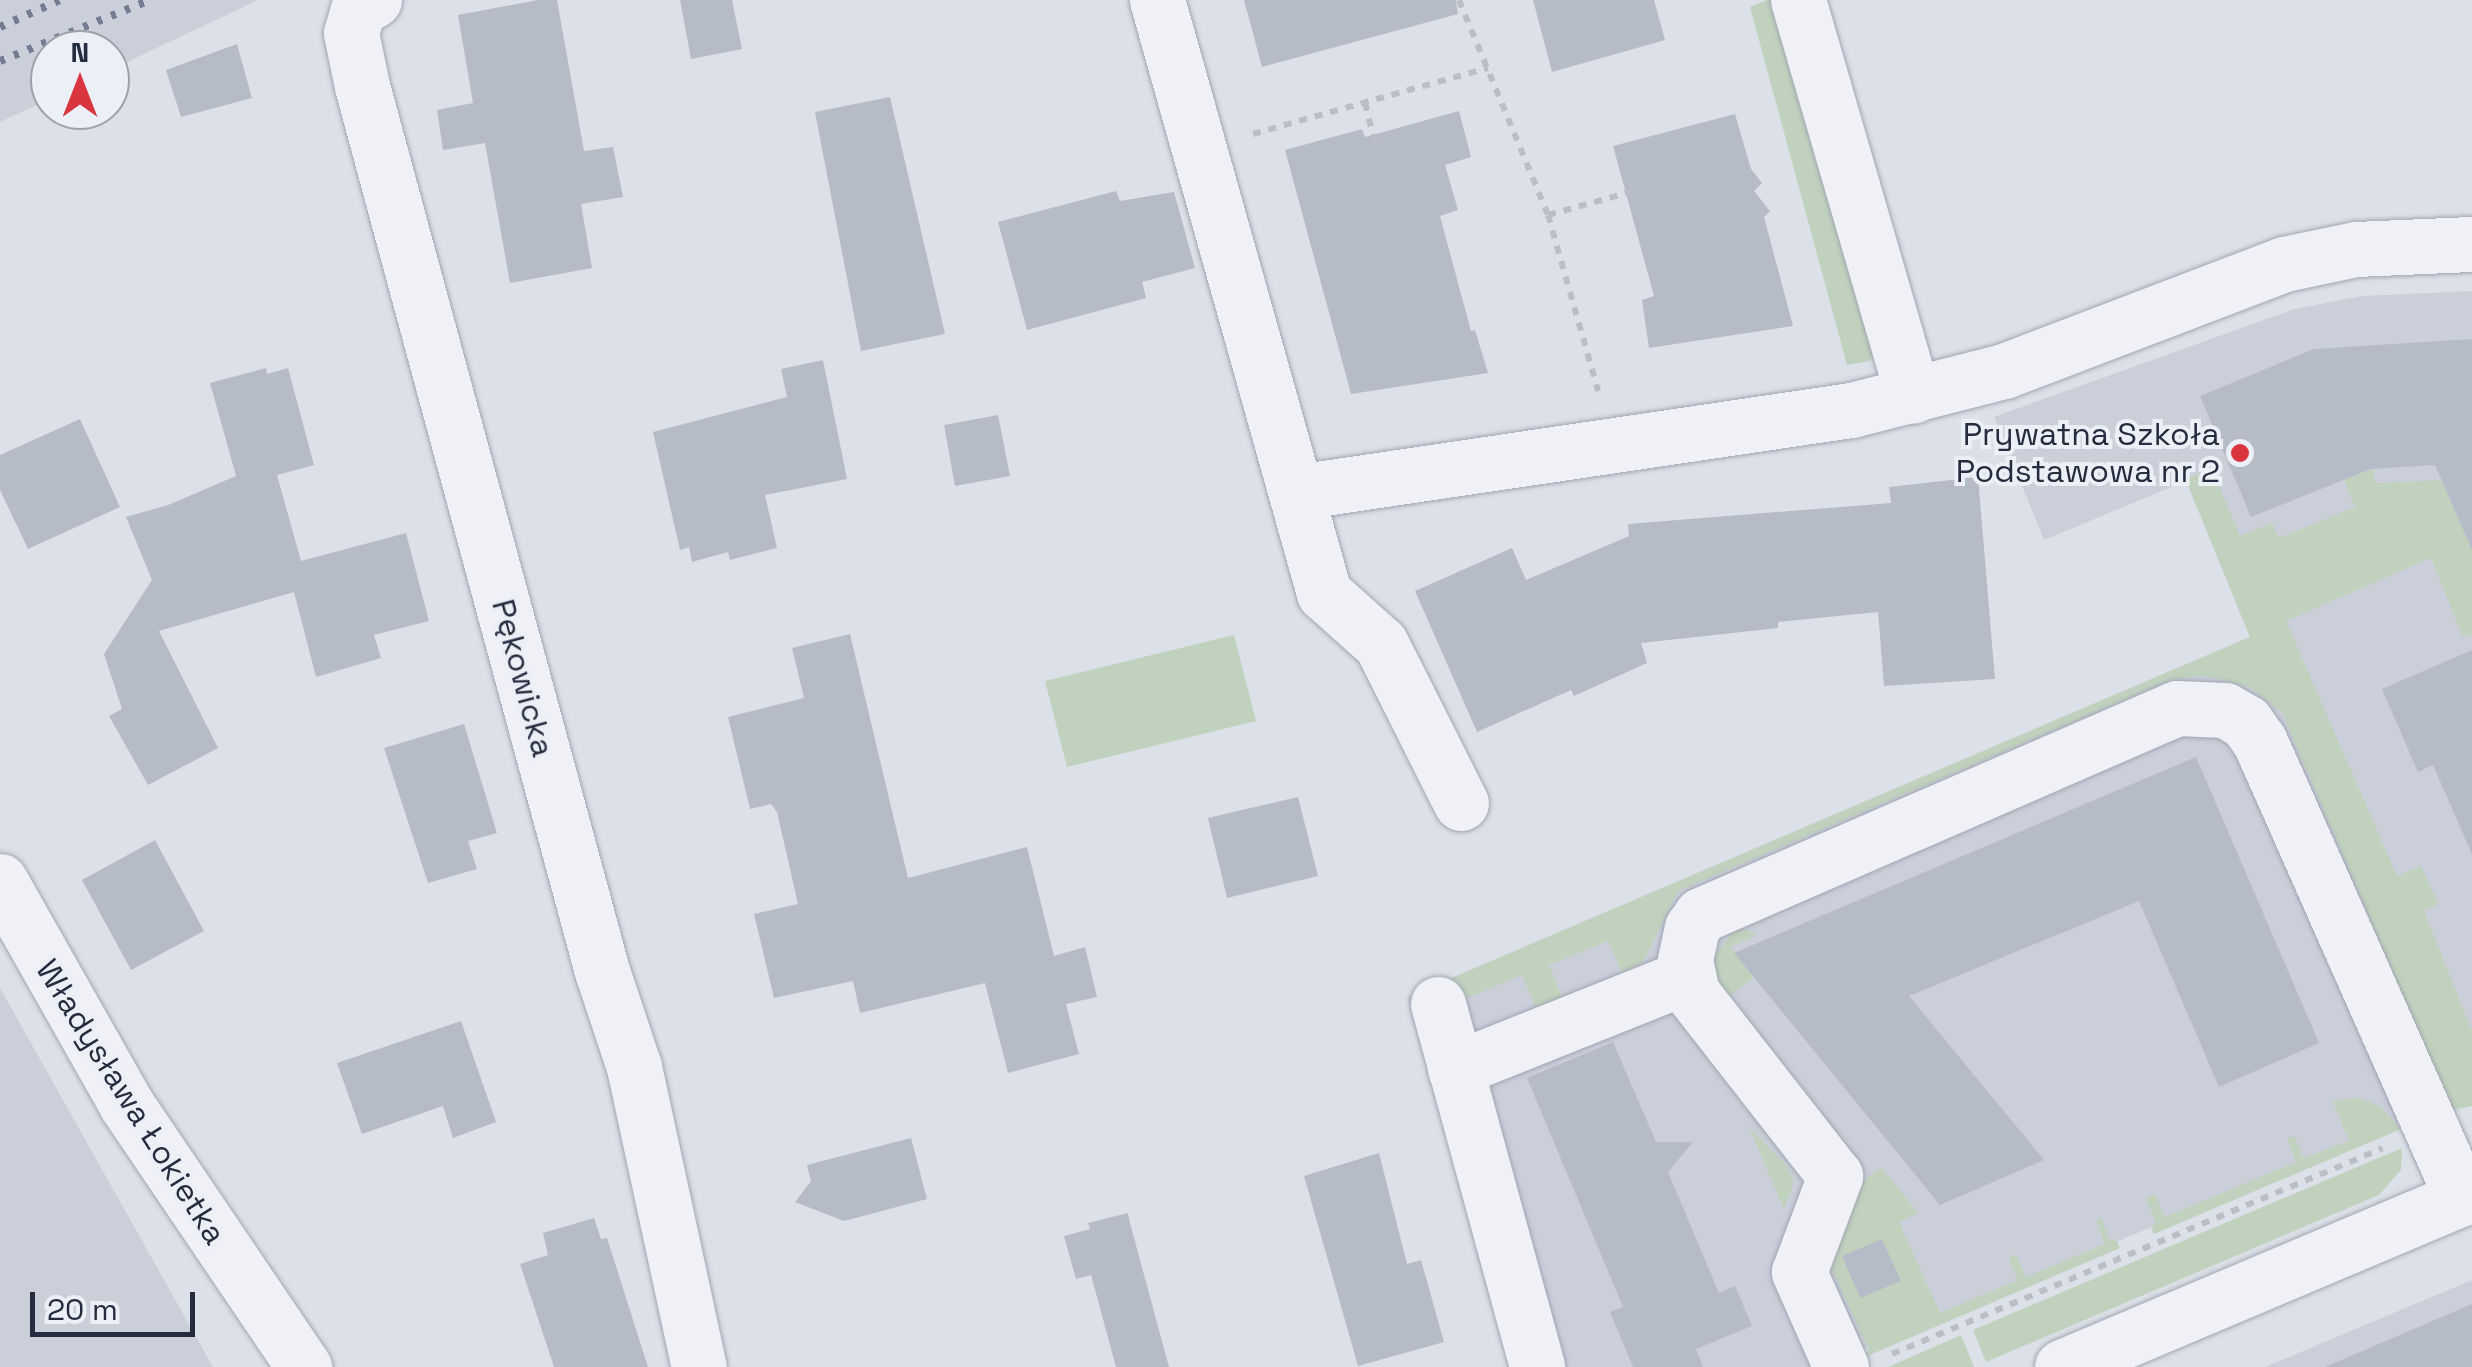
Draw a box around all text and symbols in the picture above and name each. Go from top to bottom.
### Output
north arrow [30,30,130,130]
text: N [71,34,89,70]
place label: Prywatna Szkoła Podstawowa nr 2 [1956,416,2220,491]
marker: Prywatna Szkoła Podstawowa nr 2 [2229,442,2251,464]
street label: Pękowicka [484,595,562,761]
street label: Władysława Łokietka [28,952,234,1252]
scale bar [35,1272,200,1334]
text: 20 m [47,1290,118,1329]

